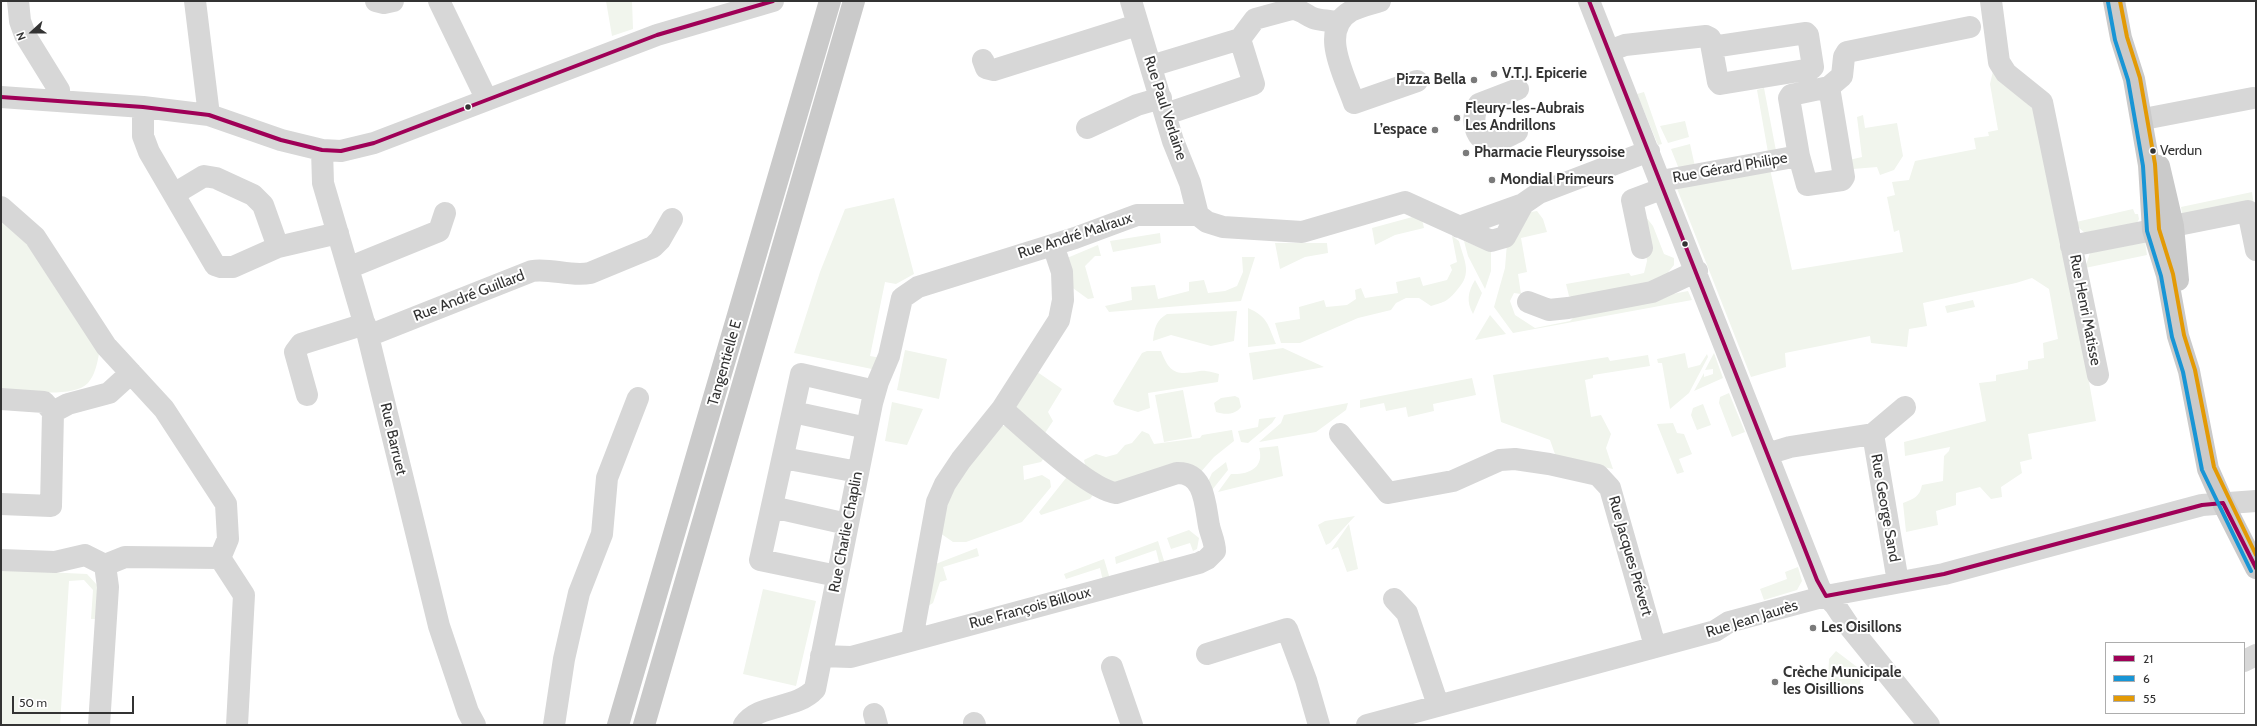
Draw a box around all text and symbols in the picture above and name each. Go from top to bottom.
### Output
north arrow [12,12,52,52]
text: N [13,30,29,42]
street label: Rue Paul Verlaine [1140,53,1190,163]
place label: V.T.J. Epicerie [1502,65,1587,83]
marker: V.T.J. Epicerie [1489,69,1499,79]
place label: Pizza Bella [1396,71,1466,89]
marker: Pizza Bella [1469,75,1479,85]
place label: Fleury-les-Aubrais Les Andrillons [1465,100,1584,135]
unlabelled marker [463,102,473,112]
marker: Fleury-les-Aubrais Les Andrillons [1452,113,1462,123]
place label: L’espace [1373,121,1427,139]
marker: L’espace [1430,125,1440,135]
place label: Verdun [2160,143,2202,159]
place label: Pharmacie Fleuryssoise [1474,144,1625,162]
marker: Verdun [2148,146,2158,156]
marker: Pharmacie Fleuryssoise [1461,148,1471,158]
street label: Rue Gérard Philipe [1671,149,1789,187]
place label: Mondial Primeurs [1500,171,1614,189]
marker: Mondial Primeurs [1487,175,1497,185]
street label: Rue André Malraux [1016,209,1134,263]
unlabelled marker [1680,239,1690,249]
street label: Rue Henri Matisse [2065,253,2105,367]
street label: Rue André Guillard [411,267,527,325]
street label: Tangentielle E [704,318,746,408]
street label: Rue Barruet [376,401,410,477]
street label: Rue George Sand [1867,452,1903,564]
street label: Rue Charlie Chaplin [825,470,867,594]
street label: Rue Jacques Prévert [1604,494,1656,618]
street label: Rue François Billoux [967,583,1093,633]
street label: Rue Jean Jaurès [1704,596,1800,642]
place label: Les Oisillons [1821,619,1902,637]
marker: Les Oisillons [1808,623,1818,633]
legend [2105,642,2245,714]
text: 21 [2143,651,2153,666]
place label: Crèche Municipale les Oisillions [1783,664,1901,699]
text: 6 [2143,671,2150,686]
marker: Crèche Municipale les Oisillions [1770,677,1780,687]
scale bar [14,688,136,714]
text: 55 [2143,691,2156,706]
text: 50 m [19,695,47,710]

